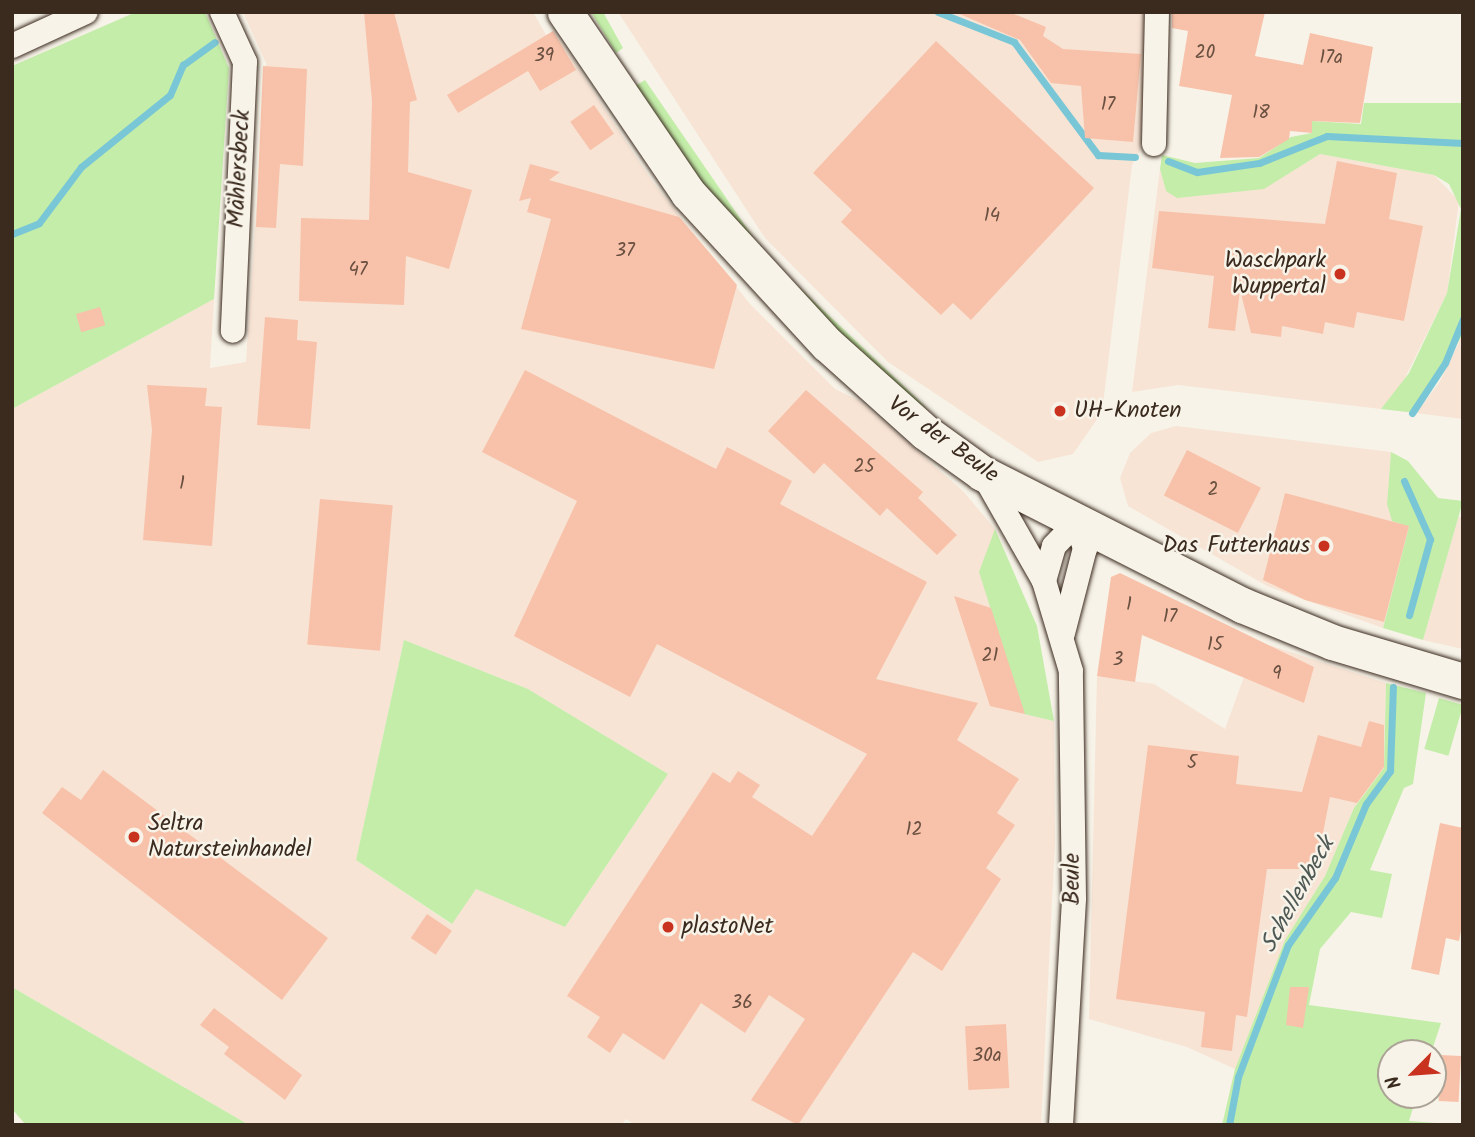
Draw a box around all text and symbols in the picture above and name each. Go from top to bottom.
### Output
house number: 20 [1195,43,1215,65]
house number: 39 [534,46,554,68]
house number: 17a [1319,48,1343,70]
house number: 17 [1101,95,1115,117]
house number: 18 [1252,103,1270,125]
street label: Mählersbeck [223,109,257,229]
house number: 14 [984,206,1000,228]
house number: 37 [615,241,635,263]
place label: Waschpark Wuppertal [1225,247,1326,301]
house number: 47 [348,260,368,282]
marker: Waschpark Wuppertal [1332,266,1348,282]
street label: Vor der Beule [882,391,1004,489]
place label: UH-Knoten [1074,397,1182,425]
marker: UH-Knoten [1052,403,1068,419]
house number: 25 [853,457,875,479]
house number: 1 [179,474,185,496]
house number: 2 [1207,480,1219,502]
place label: Das Futterhaus [1163,532,1310,560]
marker: Das Futterhaus [1316,538,1332,554]
house number: 1 [1126,595,1132,617]
house number: 17 [1163,607,1177,629]
house number: 15 [1207,635,1223,657]
house number: 21 [981,646,999,668]
house number: 3 [1113,650,1123,672]
house number: 9 [1272,664,1282,686]
house number: 5 [1187,753,1197,775]
place label: Seltra Natursteinhandel [148,810,312,864]
house number: 12 [905,820,923,842]
marker: Seltra Natursteinhandel [126,829,142,845]
water label: Schellenbeck [1254,832,1342,958]
street label: Beule [1059,853,1087,905]
place label: plastoNet [682,913,773,941]
marker: plastoNet [660,919,676,935]
house number: 36 [731,993,753,1015]
north arrow [1377,1039,1447,1109]
house number: 30a [972,1046,1002,1068]
text: N [1379,1070,1411,1094]

